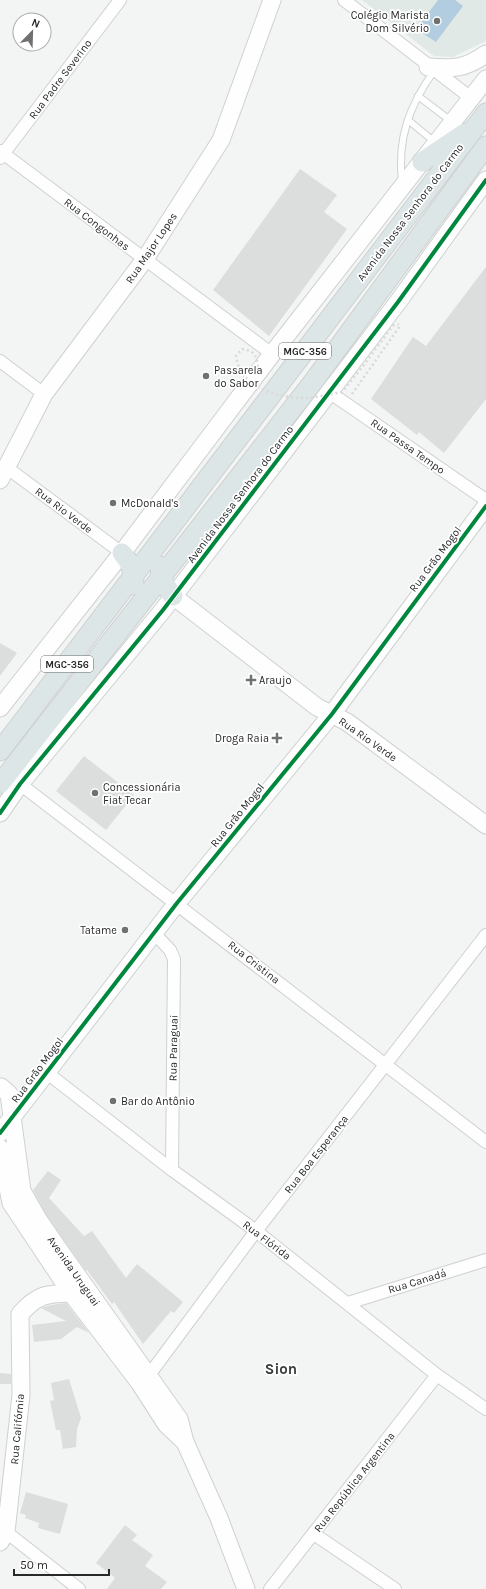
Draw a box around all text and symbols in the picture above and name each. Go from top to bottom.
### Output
place label: Colégio Marista Dom Silvério [351,9,429,35]
north arrow [12,12,52,52]
text: N [30,16,42,31]
marker: Colégio Marista Dom Silvério [432,16,442,26]
street label: Rua Padre Severino [26,37,95,122]
street label: Avenida Nossa Senhora do Carmo [354,141,466,284]
street label: Rua Congonhas [61,195,132,253]
street label: Rua Major Lopes [123,210,180,286]
road number: MGC-356 [279,343,331,359]
place label: Passarela do Sabor [214,364,263,390]
marker: Passarela do Sabor [201,371,211,381]
street label: Rua Passa Tempo [368,416,447,477]
street label: Avenida Nossa Senhora do Carmo [184,423,296,566]
street label: Rua Rio Verde [32,485,95,536]
place label: McDonald's [121,497,179,510]
marker: McDonald's [108,498,118,508]
street label: Rua Grão Mogol [407,524,464,595]
road number: MGC-356 [41,656,93,672]
place label: Araujo [259,674,291,687]
marker: Araujo [246,675,256,685]
street label: Rua Rio Verde [336,714,400,765]
place label: Droga Raia [215,732,269,745]
marker: Droga Raia [272,733,282,743]
place label: Concessionária Fiat Tecar [103,781,181,807]
street label: Rua Grão Mogol [208,781,267,850]
marker: Concessionária Fiat Tecar [90,788,100,798]
place label: Tatame [80,924,117,937]
marker: Tatame [120,925,130,935]
street label: Rua Cristina [225,938,282,987]
street label: Rua Paraguai [166,1015,181,1081]
street label: Rua Grão Mogol [9,1035,66,1106]
place label: Bar do Antônio [121,1095,195,1108]
marker: Bar do Antônio [108,1096,118,1106]
street label: Rua Boa Esperança [282,1112,351,1196]
street label: Rua Flórida [240,1218,293,1263]
street label: Avenida Uruguai [45,1234,103,1309]
street label: Rua Canadá [386,1266,448,1296]
district label: Sion [265,1360,297,1378]
street label: Rua Califórnia [8,1393,27,1465]
street label: Rua República Argentina [311,1430,398,1535]
scale bar [14,1551,109,1577]
text: 50 m [20,1558,48,1572]

